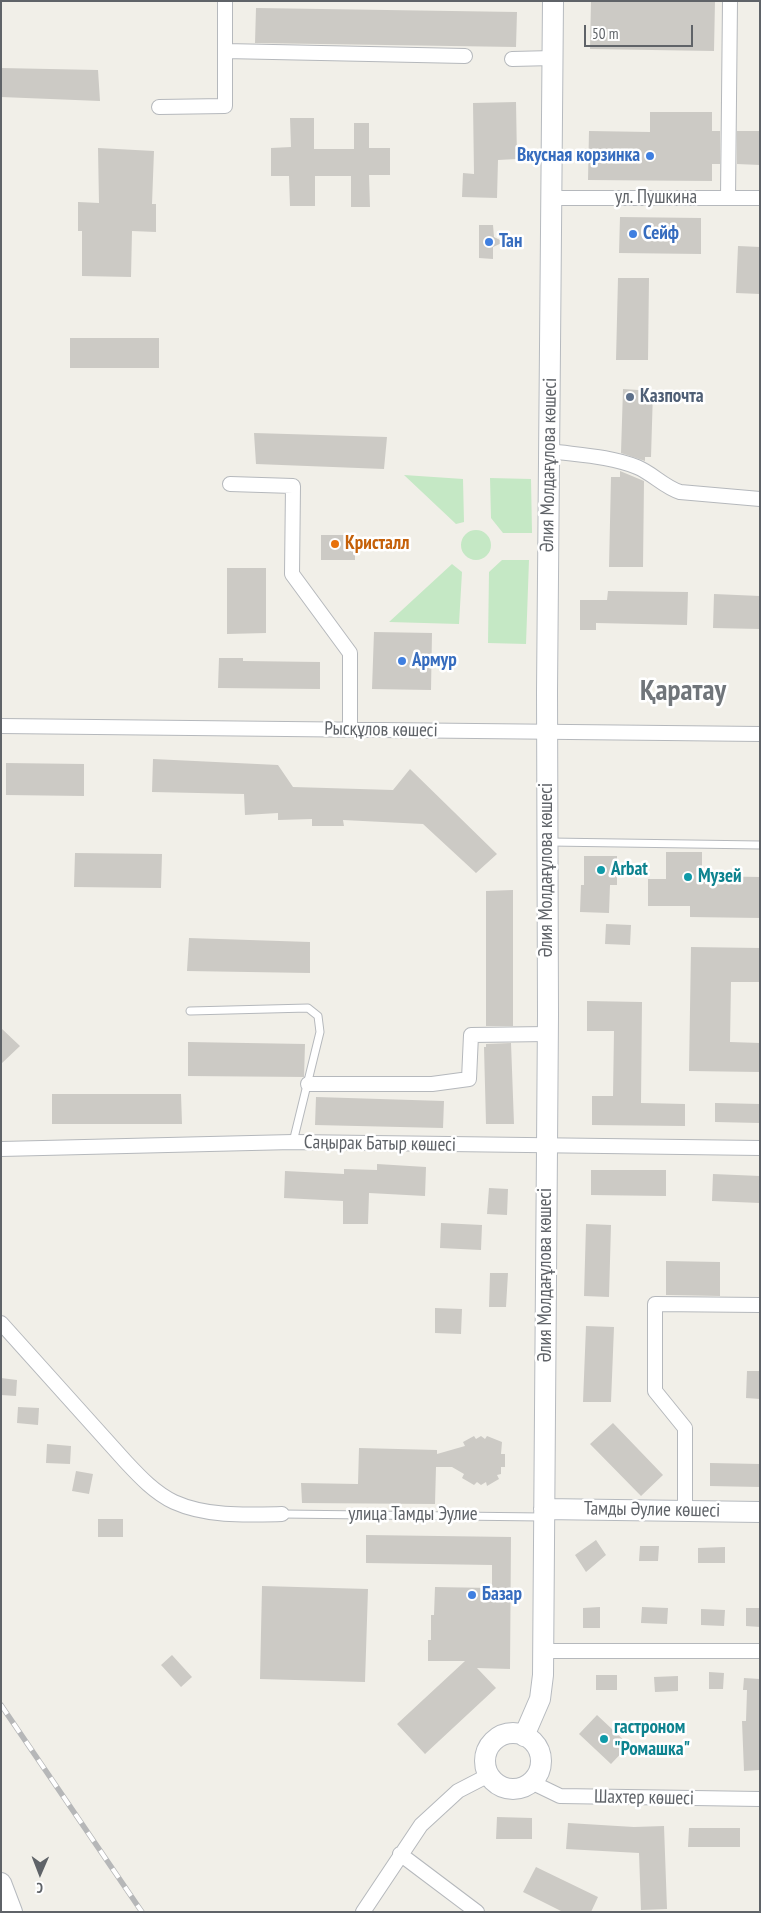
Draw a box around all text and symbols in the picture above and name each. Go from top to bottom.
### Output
scale bar [586,15,695,47]
text: 50 m [592,24,618,43]
place label: Вкусная корзинка [517,145,640,167]
marker: Вкусная корзинка [644,150,656,162]
street label: ул. Пушкина [615,187,697,209]
place label: Сейф [643,223,679,245]
marker: Сейф [627,228,639,240]
place label: Тан [499,231,522,253]
marker: Тан [483,236,495,248]
street label: Әлия Молдағұлова көшесі [536,378,562,552]
place label: Казпочта [640,386,704,408]
marker: Казпочта [624,391,636,403]
place label: Кристалл [345,533,409,555]
marker: Кристалл [329,538,341,550]
place label: Армур [412,650,457,672]
marker: Армур [396,655,408,667]
district label: Қаратау [640,675,726,709]
street label: Рысқұлов көшесі [324,718,438,742]
street label: Әлия Молдағұлова көшесі [536,783,558,957]
place label: Arbat [611,859,648,881]
marker: Arbat [595,864,607,876]
place label: Музей [698,866,742,888]
marker: Музей [682,871,694,883]
street label: Саңырак Батыр көшесі [304,1131,456,1157]
street label: Әлия Молдағұлова көшесі [535,1188,557,1362]
street label: Тамды Әулие көшесі [584,1497,720,1523]
street label: улица Тамды Эулие [348,1504,478,1526]
place label: Базар [482,1584,522,1606]
marker: Базар [466,1589,478,1601]
place label: гастроном "Ромашка" [614,1717,690,1761]
marker: гастроном "Ромашка" [598,1733,610,1745]
street label: Шахтер көшесі [594,1786,694,1810]
north arrow [15,1848,65,1898]
text: С [36,1879,43,1897]

